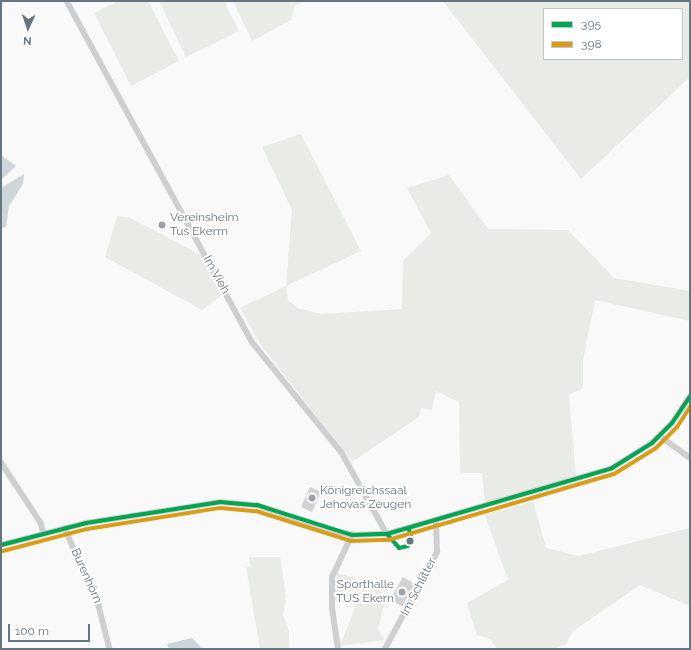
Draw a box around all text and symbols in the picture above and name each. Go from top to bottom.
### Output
north arrow [8,8,48,48]
legend [543,8,683,60]
text: 395 [581,17,601,31]
text: N [23,34,32,47]
text: 398 [581,37,602,51]
place label: Vereinsheim Tus Ekerm [170,211,239,239]
marker: Vereinsheim Tus Ekerm [157,220,167,230]
street label: Im Vieh [200,253,232,297]
place label: Königreichssaal Jehovas Zeugen [320,484,411,512]
marker: Königreichssaal Jehovas Zeugen [307,493,317,503]
unlabelled marker [405,536,415,546]
street label: Burenhörn [68,546,104,606]
street label: Im Schlitter [398,556,440,618]
place label: Sporthalle TUS Ekern [336,578,394,606]
marker: Sporthalle TUS Ekern [397,587,407,597]
scale bar [10,616,92,642]
text: 100 m [15,624,49,638]

